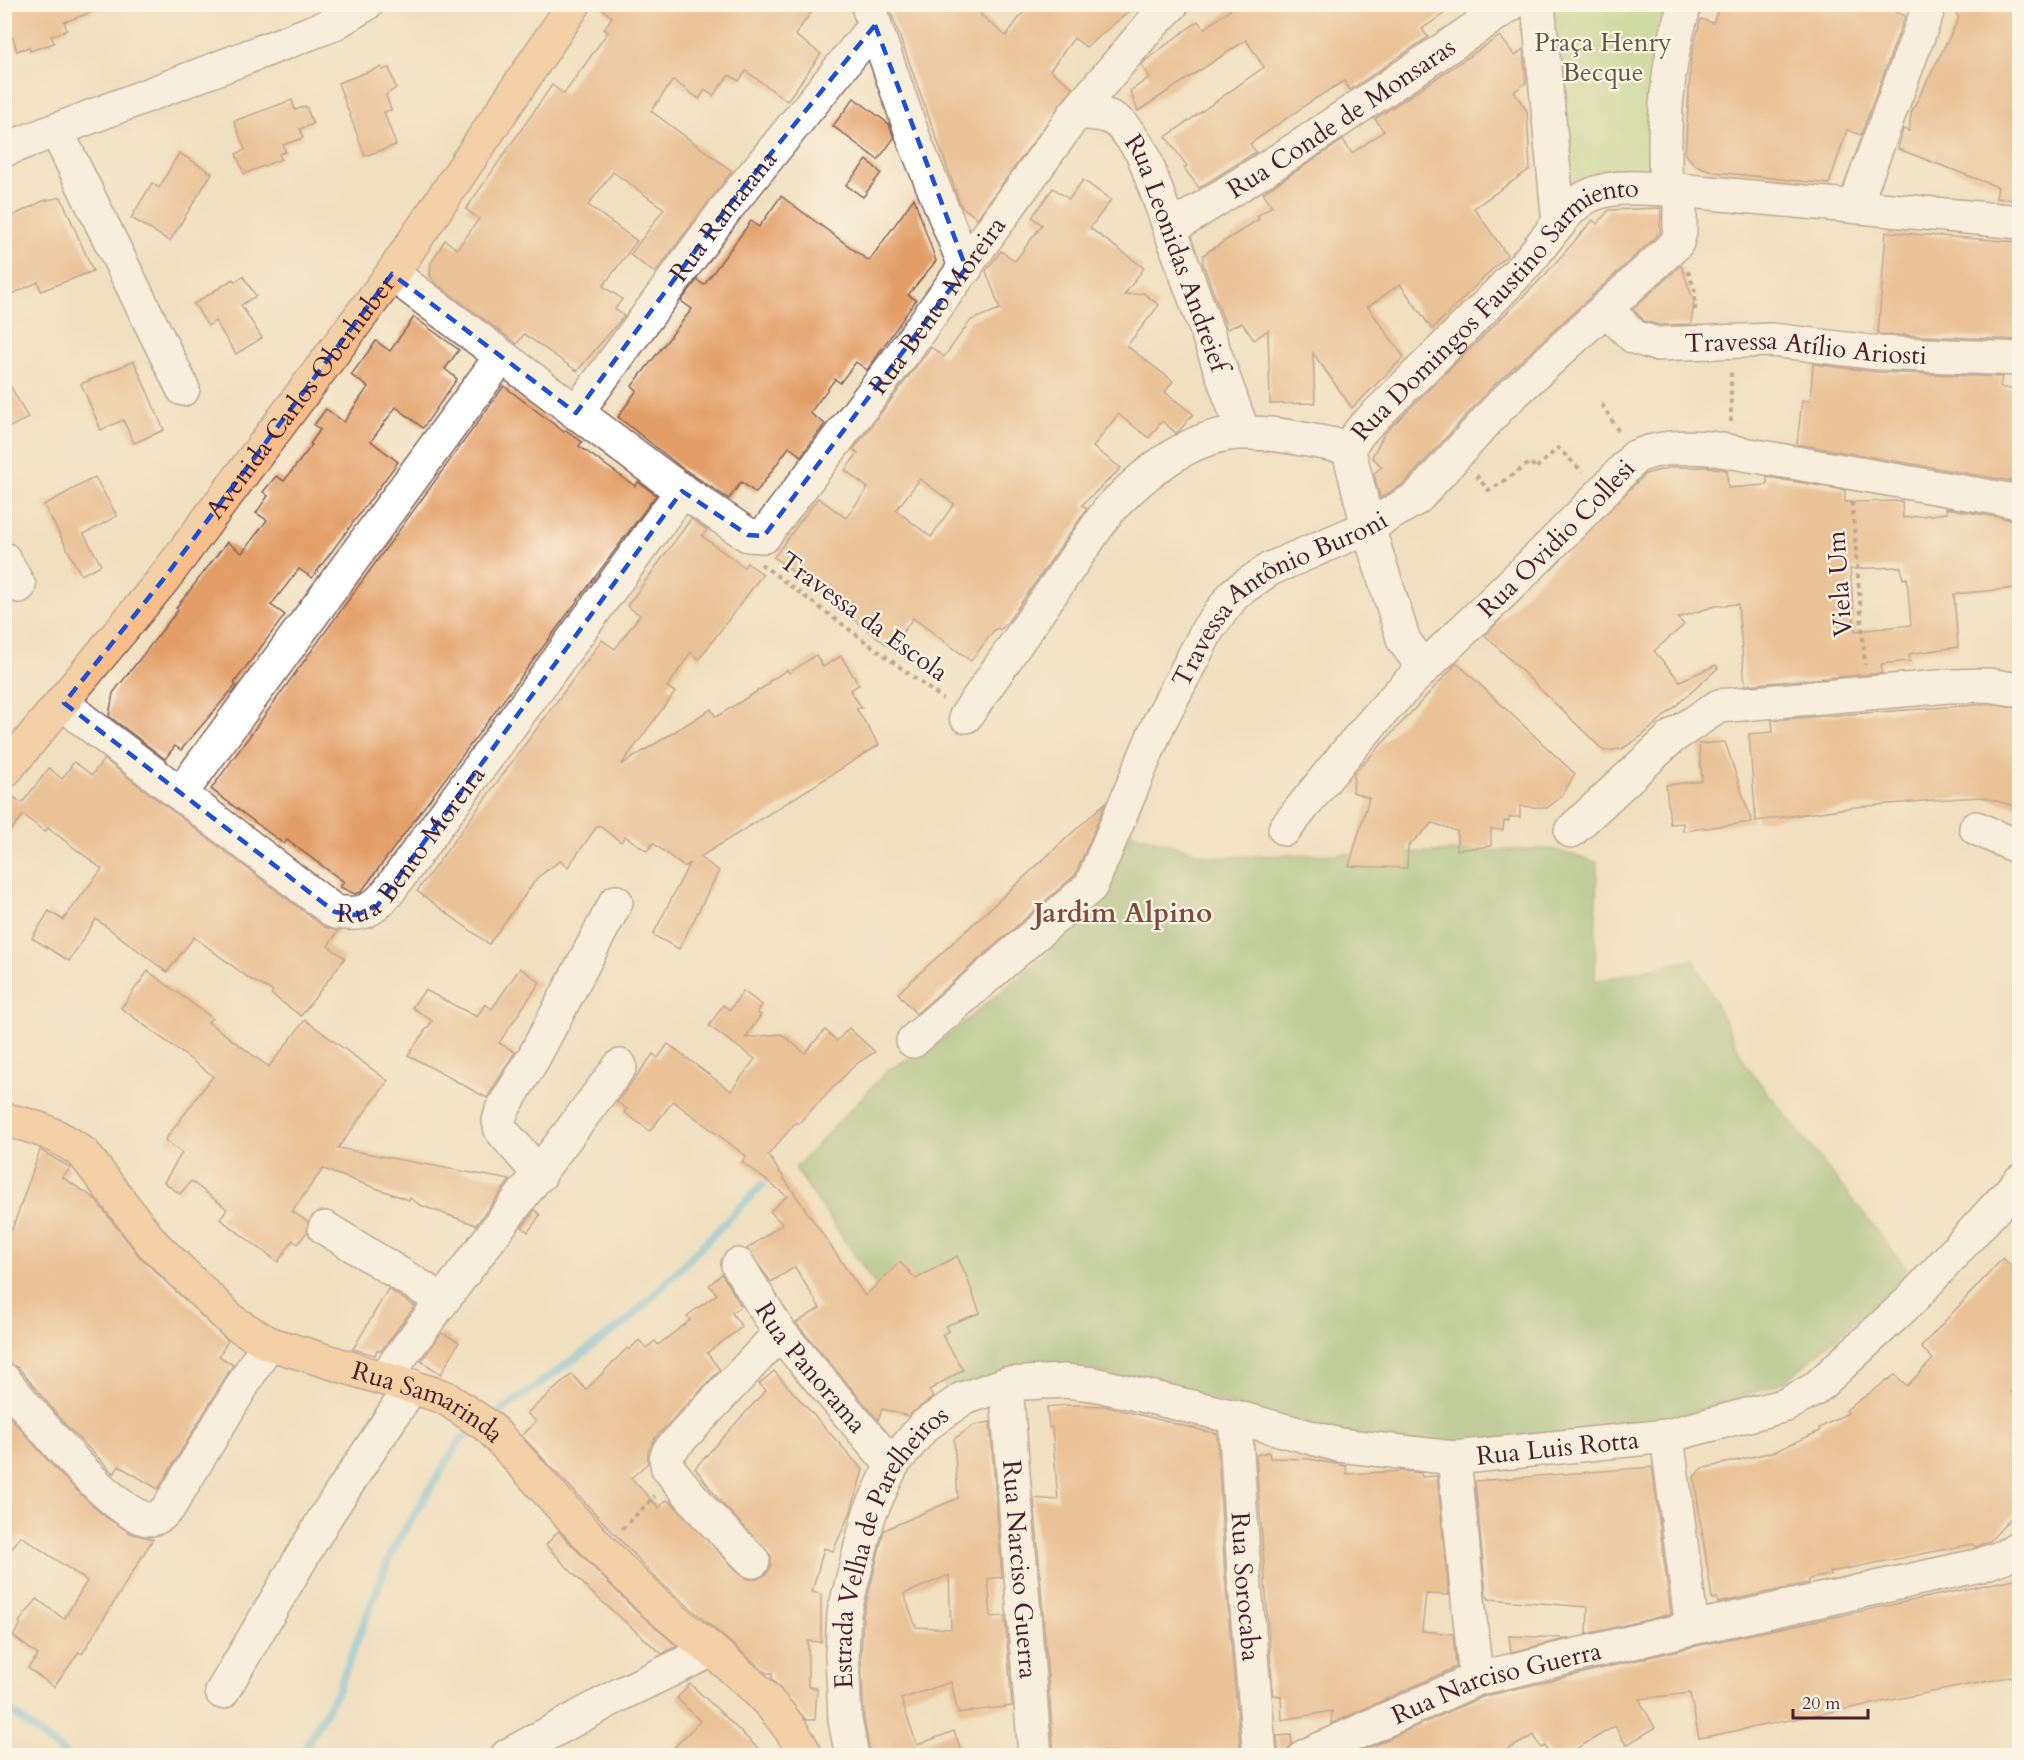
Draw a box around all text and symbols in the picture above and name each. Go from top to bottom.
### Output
park label: Praça Henry Becque [1534,25,1672,90]
street label: Rua Conde de Monsaras [1220,30,1462,207]
street label: Rua Leonidas Andreief [1116,127,1238,380]
street label: Rua Ramaiana [661,143,785,289]
street label: Rua Domingos Faustino Sarmiento [1343,171,1639,448]
street label: Rua Bento Moreira [861,209,1014,402]
street label: Avenida Carlos Oberhuber [198,268,403,526]
street label: Travessa Atílio Ariosti [1684,323,1928,373]
street label: Rua Ovidio Collesi [1470,451,1643,626]
street label: Travessa Antônio Buroni [1164,502,1394,693]
street label: Viela Um [1818,530,1861,638]
street label: Travessa da Escola [772,543,955,690]
street label: Rua Bento Moreira [336,758,493,932]
district label: Jardim Alpino [1030,894,1212,932]
street label: Rua Panorama [747,1295,875,1441]
street label: Rua Samarinda [348,1353,512,1450]
street label: Estrada Velha de Parelheiros [825,1397,956,1690]
street label: Rua Luis Rotta [1475,1422,1641,1474]
street label: Rua Narciso Guerra [994,1459,1046,1680]
street label: Rua Sorocaba [1222,1511,1269,1663]
street label: Rua Narciso Guerra [1386,1633,1605,1733]
scale bar [1793,1682,1868,1720]
text: 20 m [1802,1691,1841,1716]

